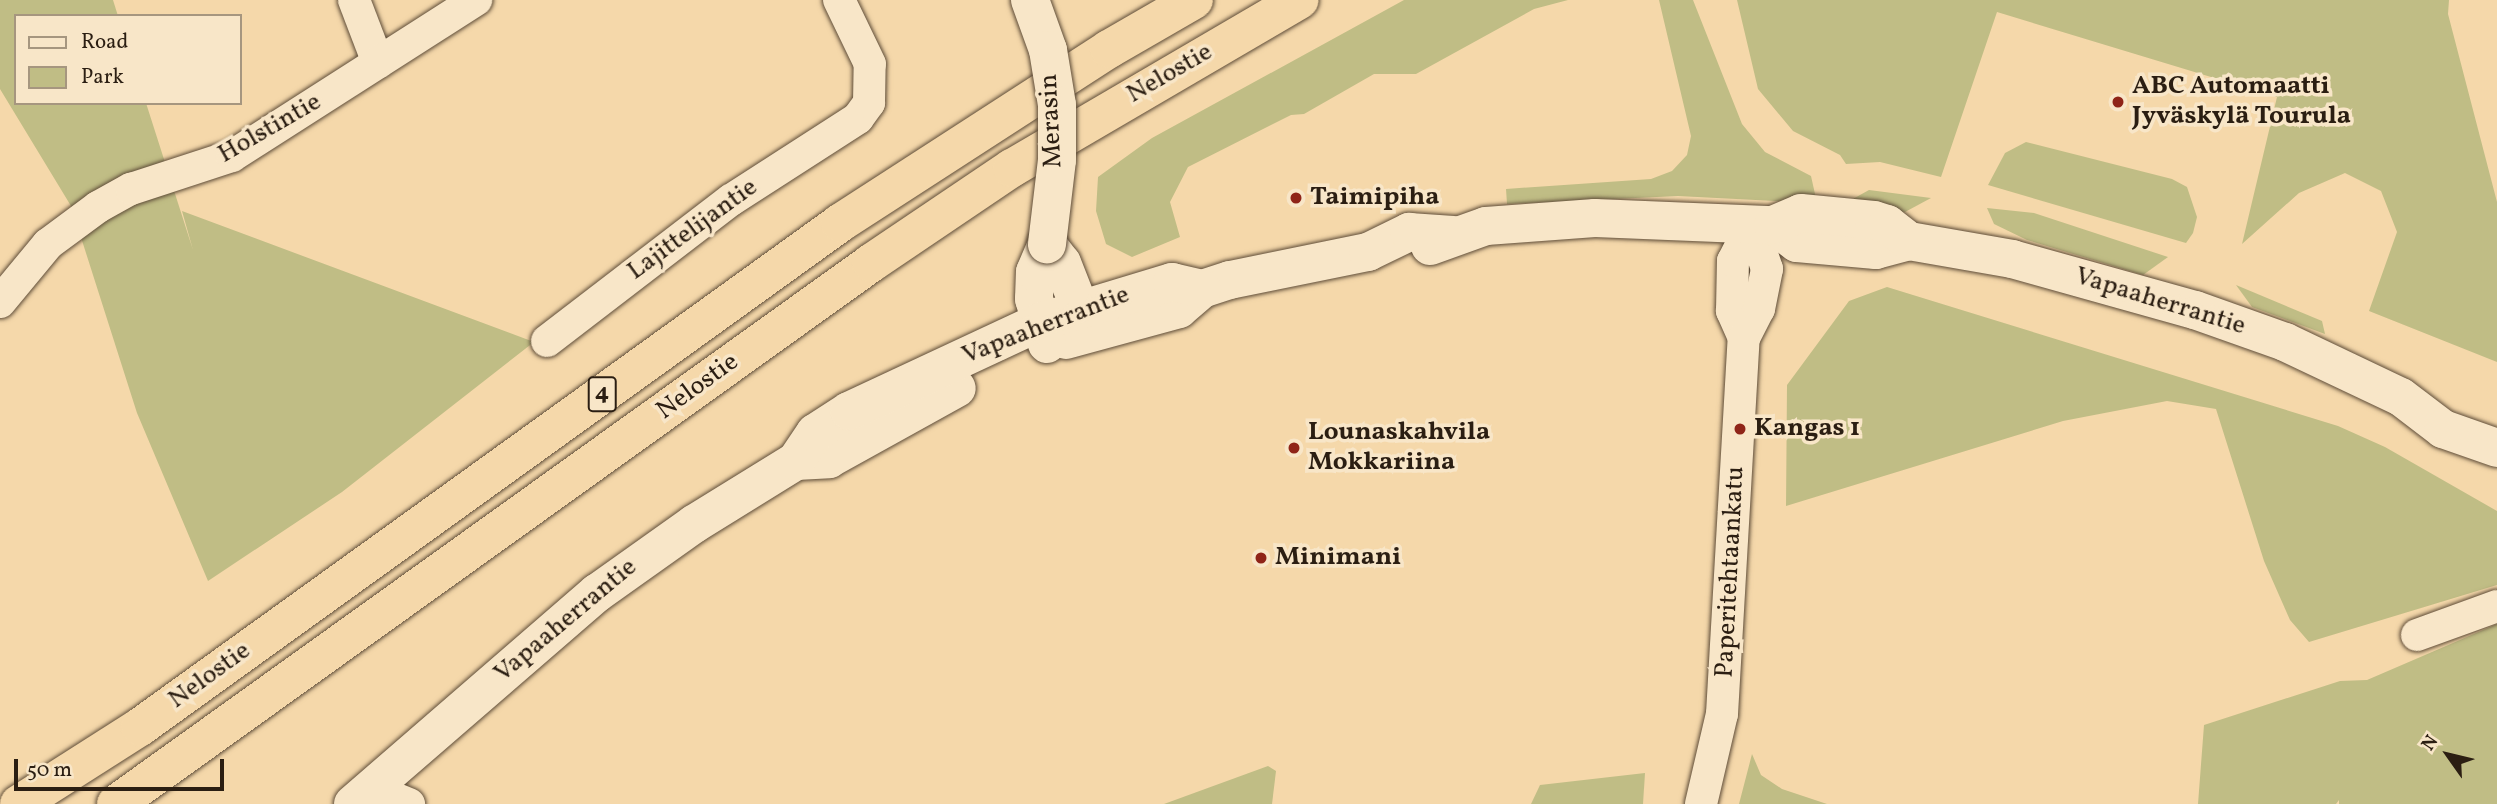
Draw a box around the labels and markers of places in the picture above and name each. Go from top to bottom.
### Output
place label: ABC Automaatti Jyväskylä Tourula [2132,71,2351,132]
marker: ABC Automaatti Jyväskylä Tourula [2110,94,2126,110]
place label: Taimipiha [1310,182,1439,214]
marker: Taimipiha [1288,190,1304,206]
place label: Kangas 1 [1754,413,1860,445]
place label: Lounaskahvila Mokkariina [1308,417,1490,478]
marker: Kangas 1 [1732,421,1748,437]
marker: Lounaskahvila Mokkariina [1286,440,1302,456]
place label: Minimani [1275,542,1401,574]
marker: Minimani [1253,550,1269,566]

